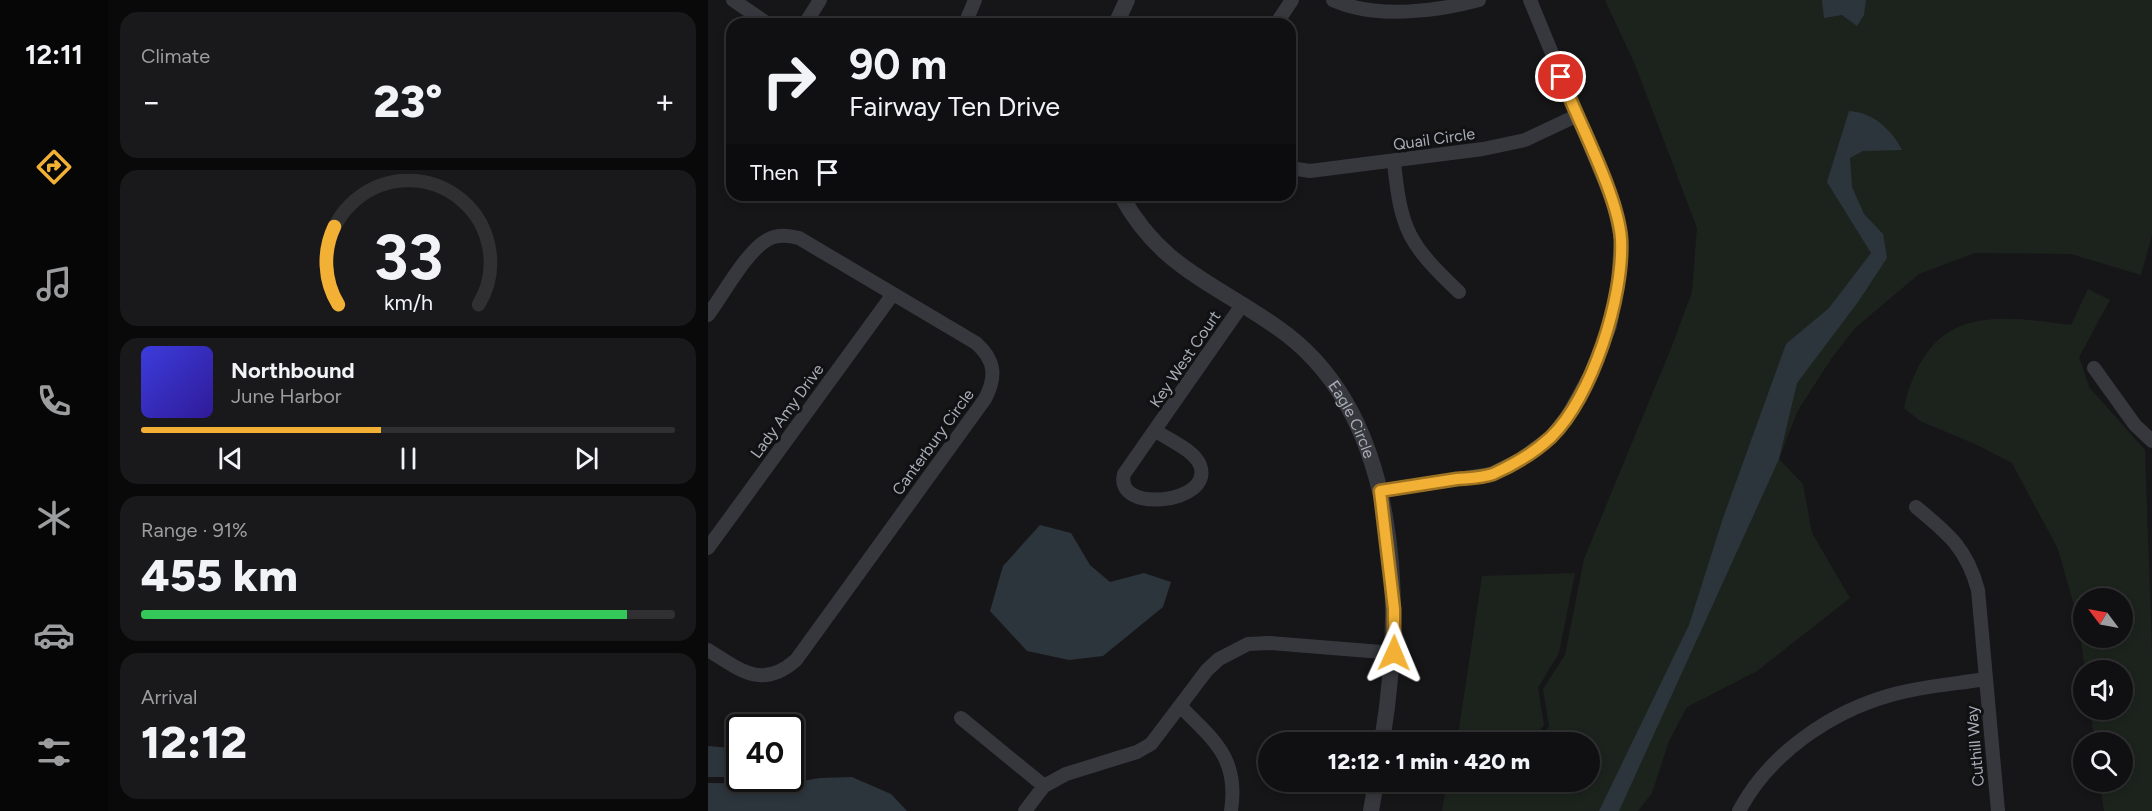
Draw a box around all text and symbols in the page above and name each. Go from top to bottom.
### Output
text: 12:11 [25,38,83,71]
text: 90 m [849,39,947,90]
icon: right [750,42,828,120]
text: Climate [141,44,210,68]
pin [1535,51,1586,102]
icon: arrive [1544,60,1577,93]
text: 23° [374,74,442,128]
text: − [141,82,162,121]
text: + [654,82,675,121]
text: Fairway Ten Drive [849,90,1060,123]
street label: Quail Circle [1392,124,1476,154]
icon: directions [33,146,75,188]
icon: arrive [811,156,844,189]
text: Then [750,159,799,186]
text: 33 [373,220,443,295]
icon: music [33,263,75,305]
text: km/h [384,290,432,315]
street label: Key West Court [1146,307,1224,411]
text: Northbound [231,357,355,384]
street label: Lady Amy Drive [746,360,828,462]
street label: Eagle Circle [1325,376,1379,461]
icon: phone [33,380,75,422]
text: June Harbor [231,384,342,408]
street label: Canterbury Circle [888,385,978,499]
icon: previous [214,442,247,475]
icon: pause [392,442,425,475]
icon: next [570,442,603,475]
icon: climate [33,497,75,539]
text: Range · 91% [141,518,248,542]
text: 455 km [141,548,298,602]
north arrow [2073,588,2133,648]
map controls [2073,588,2133,792]
icon: car [33,614,75,656]
position arrow [1362,621,1426,685]
button: sound [2073,660,2133,720]
text: Arrival [141,685,197,709]
street label: Cuthill Way [1962,704,1988,787]
speed limit sign: 40 [726,714,804,792]
text: 12:12 [141,715,247,769]
icon: filters [33,731,75,773]
button: search [2073,732,2133,792]
text: 12:12 · 1 min · 420 m [1328,748,1530,775]

